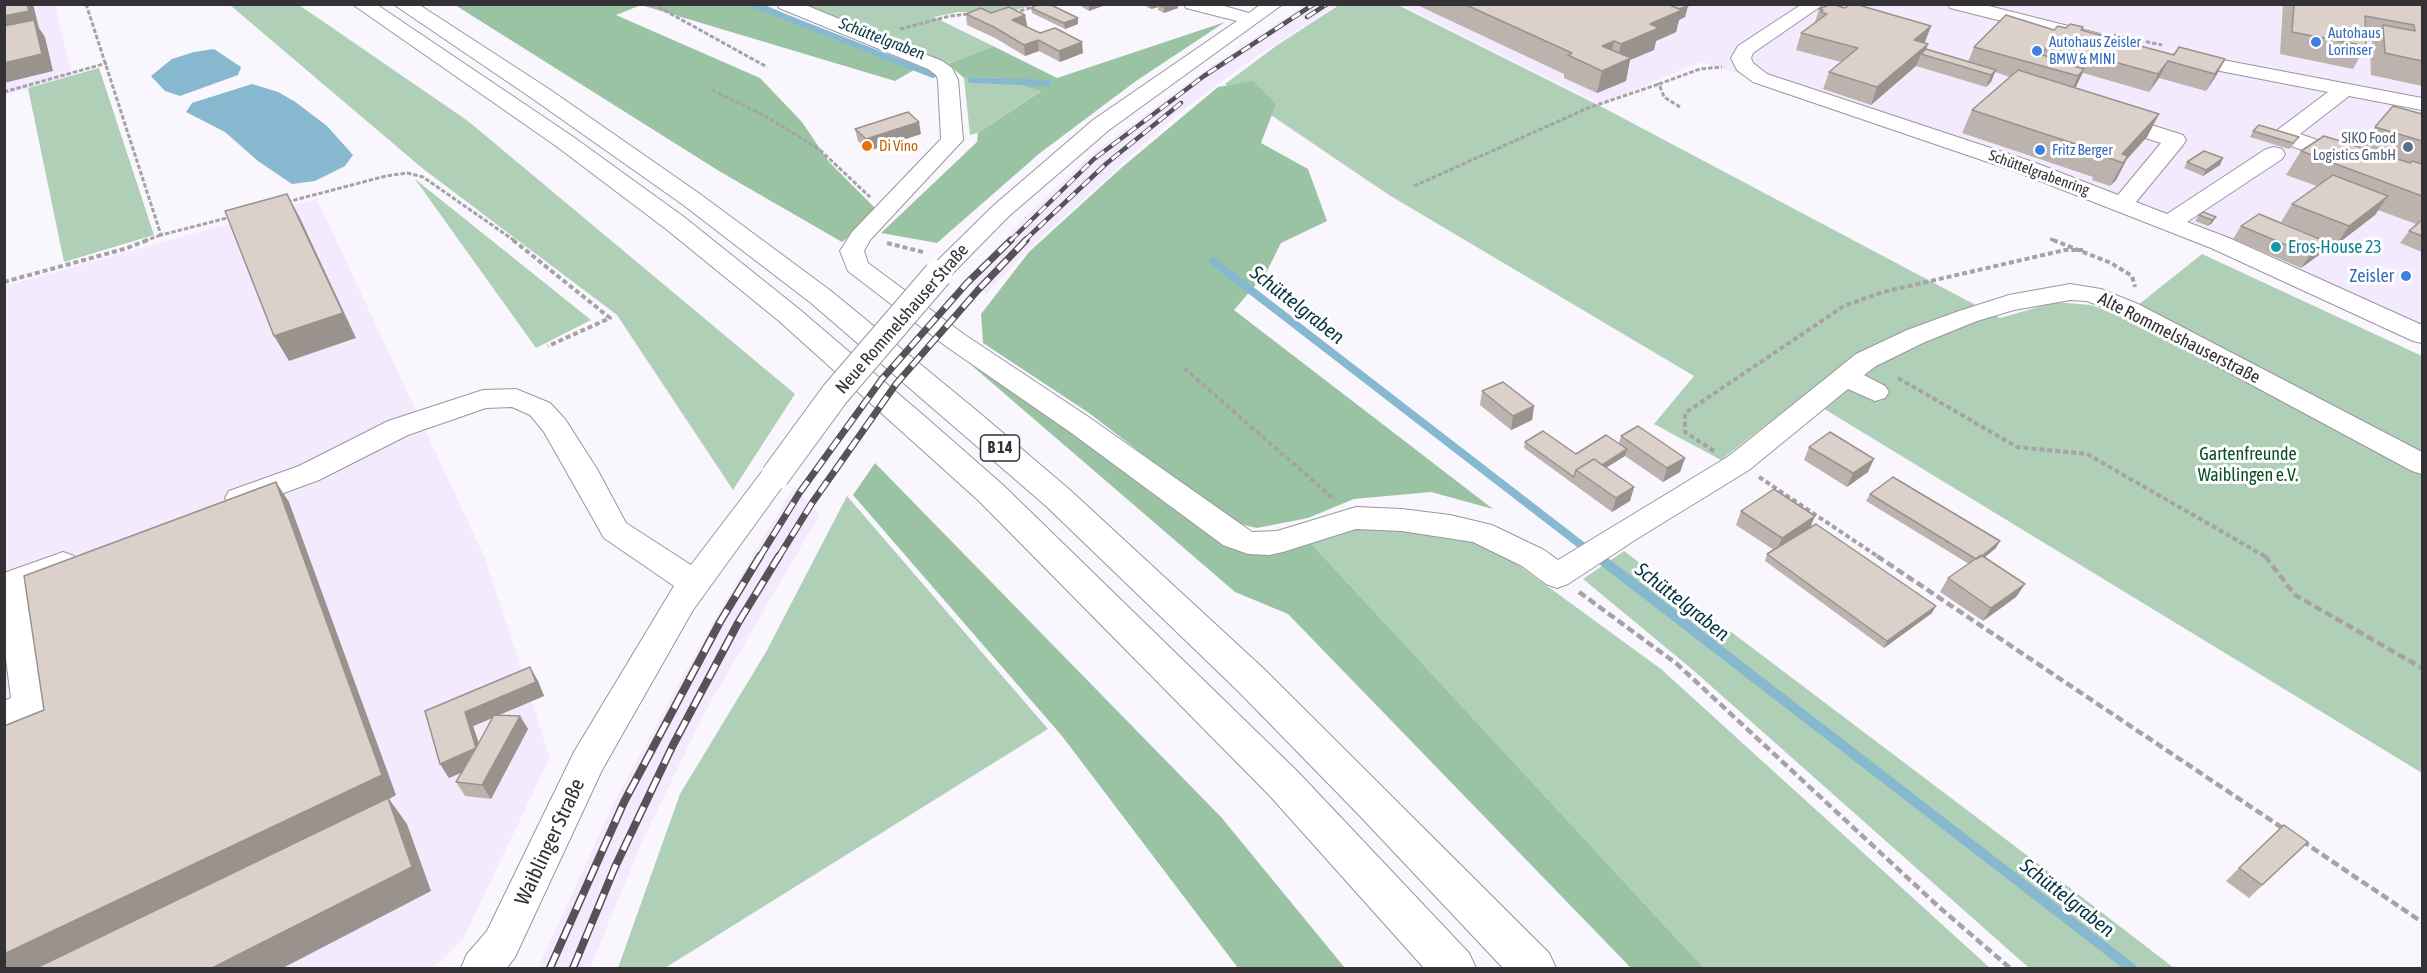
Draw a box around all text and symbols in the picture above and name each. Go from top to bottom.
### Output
water label: Schüttelgraben [836,14,928,64]
place label: Autohaus Lorinser [2328,24,2381,59]
place label: Autohaus Zeisler BMW & MINI [2049,33,2141,68]
marker: Autohaus Lorinser [2309,35,2323,49]
marker: Autohaus Zeisler BMW & MINI [2030,44,2044,58]
place label: SIKO Food Logistics GmbH [2313,129,2396,164]
place label: Di Vino [879,137,918,155]
marker: Di Vino [860,139,874,153]
marker: SIKO Food Logistics GmbH [2401,140,2415,154]
place label: Fritz Berger [2052,141,2113,159]
marker: Fritz Berger [2033,143,2047,157]
street label: Schüttelgrabenring [1986,146,2092,200]
place label: Eros-House 23 [2288,236,2382,258]
street label: Neue Rommelshauser Straße [831,240,973,398]
marker: Eros-House 23 [2269,240,2283,254]
water label: Schüttelgraben [1245,261,1349,349]
place label: Zeisler [2349,265,2394,287]
marker: Zeisler [2399,269,2413,283]
street label: Alte Rommelshauserstraße [2094,288,2264,388]
road number: B 14 [980,435,1020,461]
park label: Gartenfreunde Waiblingen e.V. [2198,443,2298,486]
water label: Schüttelgraben [1630,558,1734,646]
street label: Waiblinger Straße [510,775,590,909]
water label: Schüttelgraben [2015,854,2119,942]

